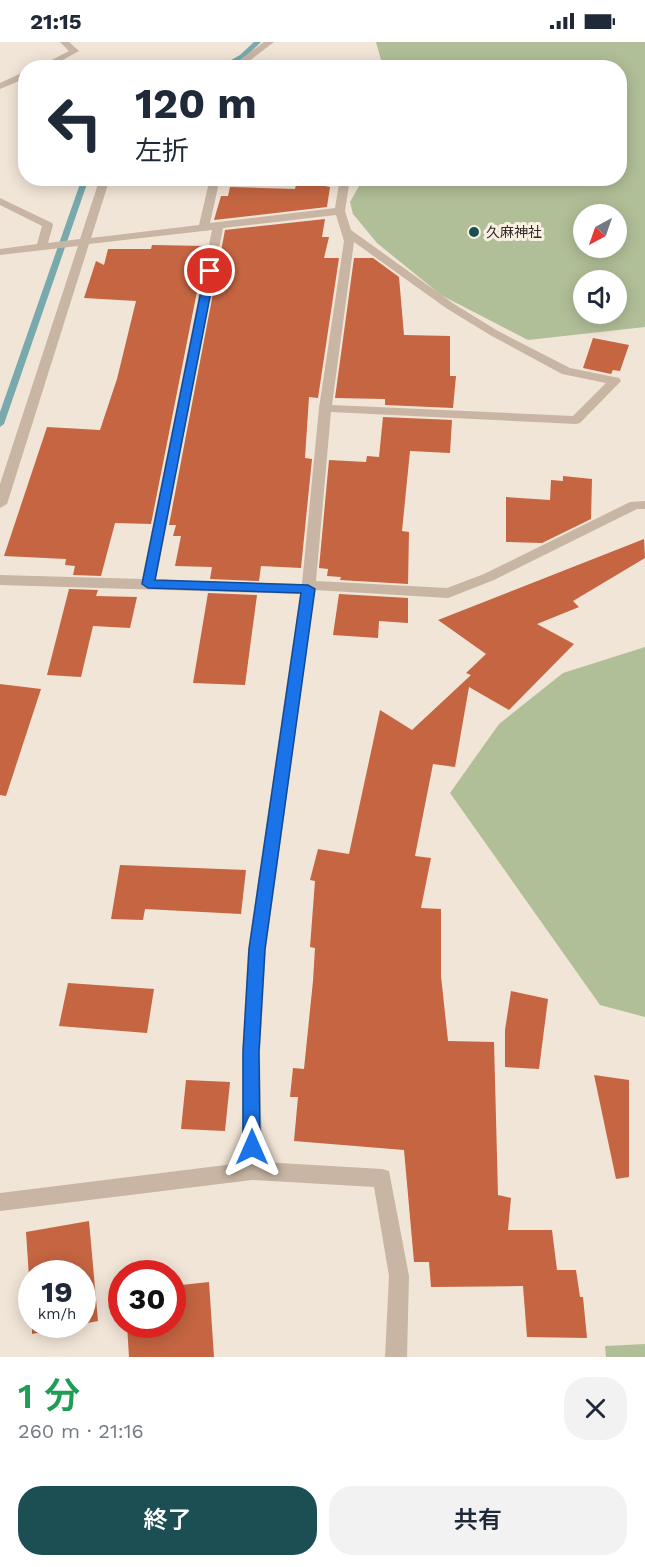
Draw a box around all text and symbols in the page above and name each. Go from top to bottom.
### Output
text: 21:15 [30,9,82,34]
text: 120 m [135,79,257,128]
icon: left [36,84,114,162]
text: 左折 [135,135,189,167]
north arrow [573,204,627,258]
map controls [573,204,627,324]
place label: 久麻神社 [486,224,542,240]
marker: 久麻神社 [467,225,481,239]
pin [184,245,235,296]
icon: arrive [193,254,226,287]
button: sound [573,270,627,324]
position arrow [220,1115,284,1179]
speed limit sign: 30 [108,1260,186,1338]
text: 19 [41,1274,73,1309]
text: km/h [38,1305,76,1323]
text: 1 分 [18,1375,80,1417]
button: close [564,1377,627,1440]
text: 260 m · 21:16 [18,1419,144,1443]
button: 終了 [18,1486,317,1555]
button: 共有 [329,1486,627,1555]

